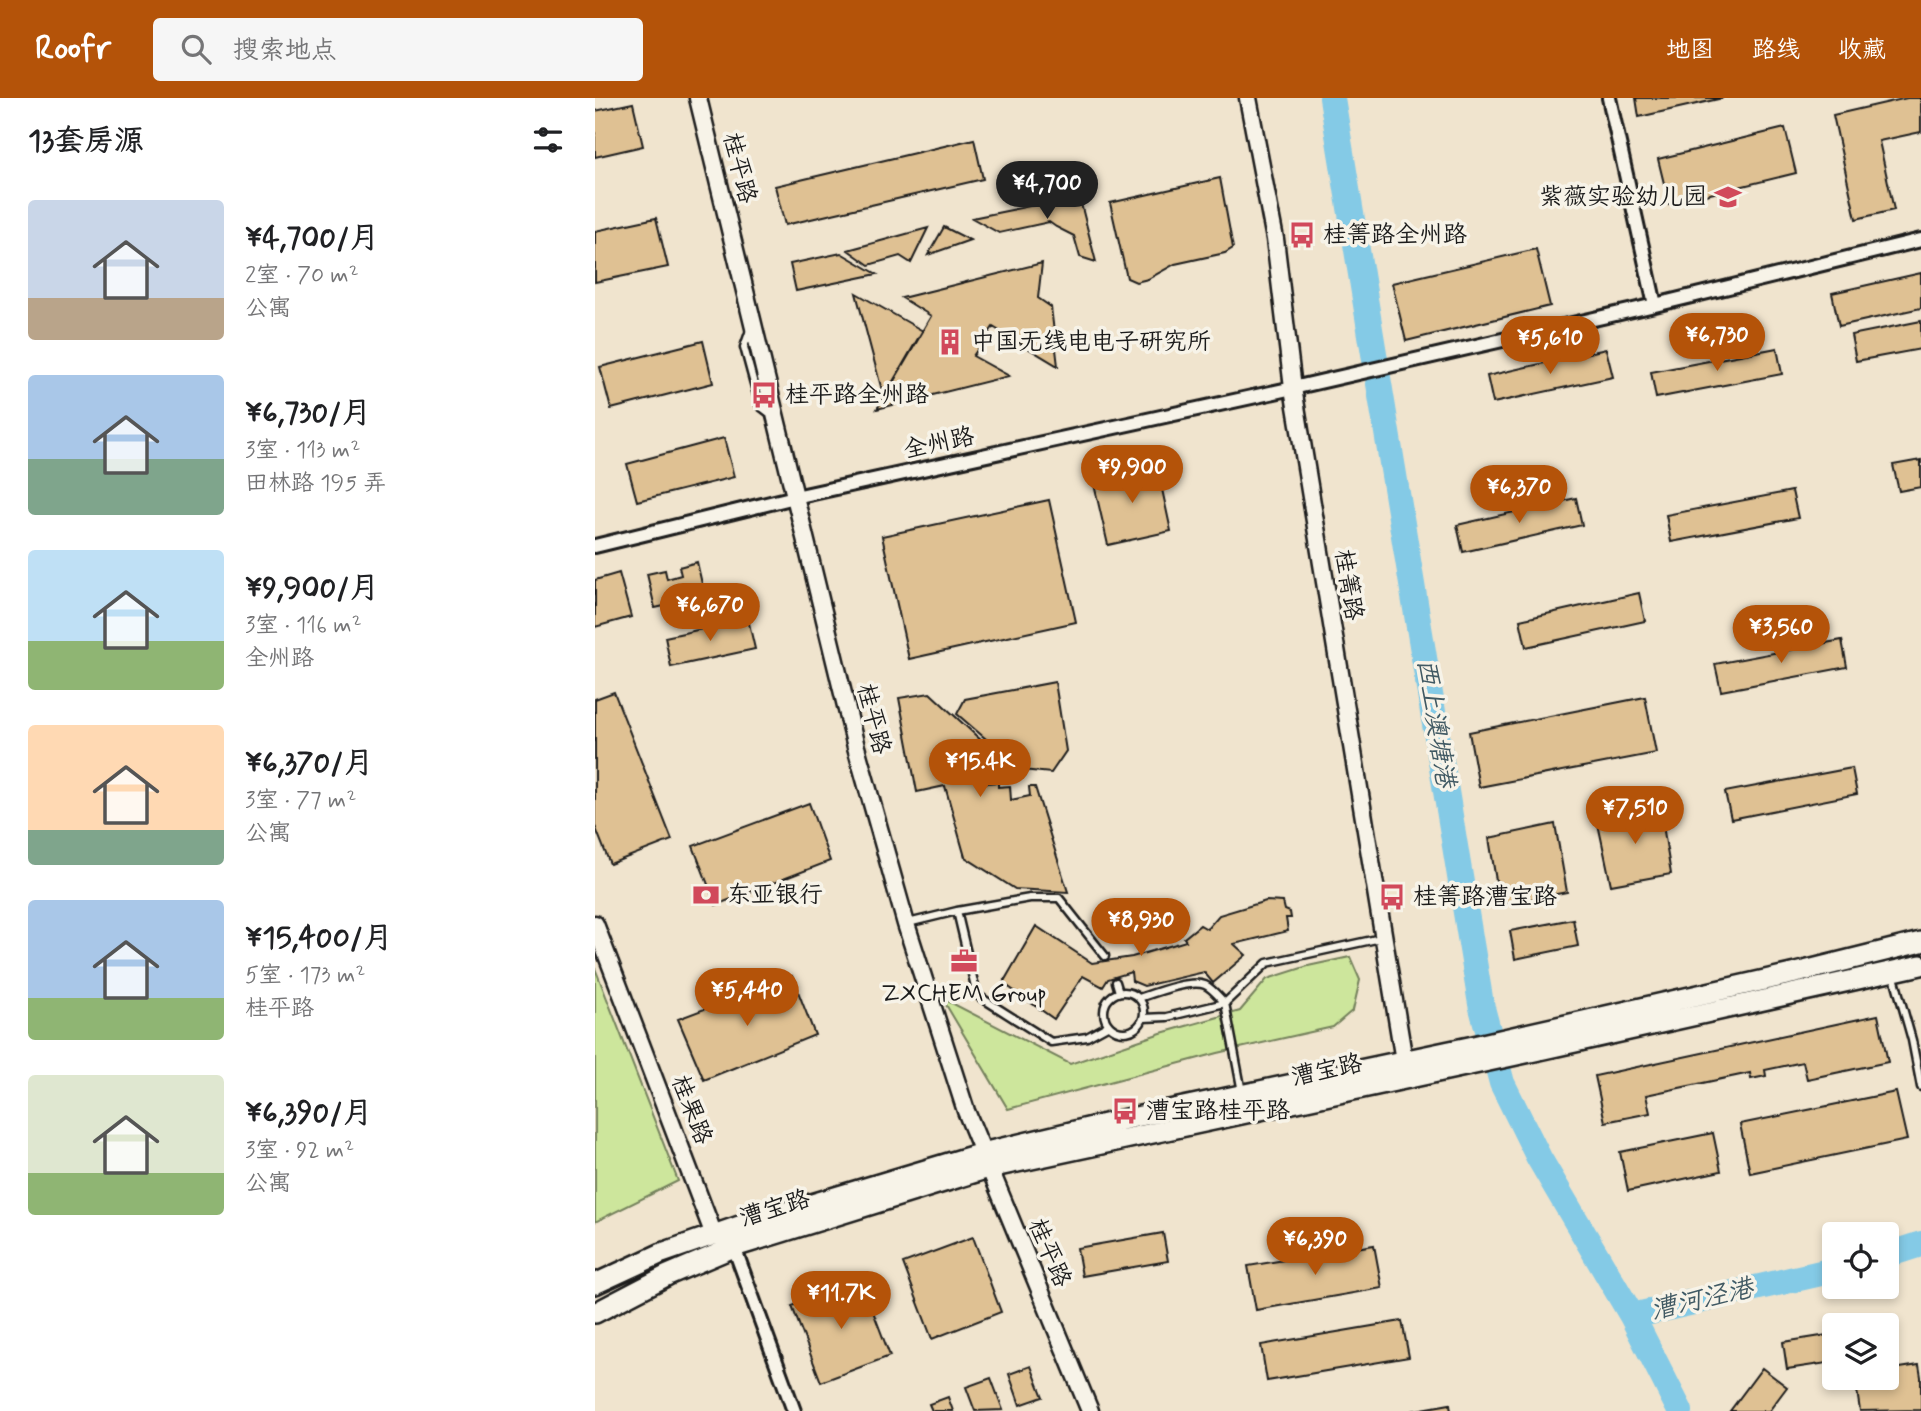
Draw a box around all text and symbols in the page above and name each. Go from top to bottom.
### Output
search box [153,18,643,81]
text: Roofr [35,27,111,71]
icon: search [177,30,215,68]
text: 搜索地点 [233,34,337,68]
text: 地图 [1666,35,1714,66]
text: 路线 [1752,35,1800,66]
text: 收藏 [1838,35,1886,66]
icon: filters [529,121,567,159]
text: 13套房源 [28,122,144,161]
street label: 桂平路 [715,129,763,207]
pin: ¥4,700 [990,162,1104,221]
text: ¥4,700 [1012,169,1082,199]
place label: 紫薇实验幼儿园 [1539,182,1707,213]
school or university icon: 紫薇实验幼儿园 [1713,182,1743,212]
text: ¥4,700/月 [245,219,379,258]
bus stop icon: 桂箐路全州路 [1287,220,1317,250]
place label: 桂箐路全州路 [1323,220,1467,251]
icon: home [84,228,168,312]
text: 2室 · 70 m² [245,261,359,291]
text: 公寓 [245,294,291,324]
pin: ¥6,730 [1660,314,1774,373]
pin: ¥5,610 [1493,316,1607,376]
text: ¥6,730 [1685,321,1749,351]
text: ¥5,610 [1517,324,1583,354]
building icon: 中国无线电电子研究所 [935,327,965,357]
place label: 中国无线电电子研究所 [971,327,1211,358]
bus stop icon: 桂平路全州路 [749,380,779,410]
place label: 桂平路全州路 [785,380,929,411]
text: ¥6,730/月 [245,394,371,433]
icon: home [84,403,168,487]
street label: 全州路 [901,421,977,467]
text: 3室 · 113 m² [245,436,360,466]
pin: ¥9,900 [1075,446,1189,505]
text: ¥9,900 [1097,453,1167,483]
pin: ¥6,370 [1462,466,1576,525]
text: 田林路 195 弄 [245,469,386,499]
text: ¥6,370 [1486,473,1552,503]
street label: 桂箐路 [1327,547,1369,623]
text: ¥9,900/月 [245,569,379,608]
icon: home [84,578,168,662]
pin: ¥6,670 [653,584,767,643]
text: ¥6,670 [676,591,744,621]
pin: ¥3,560 [1724,606,1838,665]
text: 3室 · 116 m² [245,611,362,641]
text: ¥3,560 [1749,613,1813,643]
text: 全州路 [245,644,314,674]
water label: 西上澳塘港 [1408,656,1462,793]
street label: 桂平路 [849,680,897,758]
pin: ¥15.4K [923,740,1037,799]
text: ¥6,370/月 [245,744,373,783]
text: ¥15.4K [945,747,1015,777]
icon: home [84,753,168,837]
text: 3室 · 77 m² [245,786,356,816]
pin: ¥7,510 [1578,786,1692,846]
text: ¥7,510 [1602,794,1668,824]
text: 公寓 [245,819,291,849]
bank icon: 东亚银行 [691,880,721,910]
place label: 东亚银行 [727,880,823,911]
bus stop icon: 桂箐路漕宝路 [1377,882,1407,912]
place label: 桂箐路漕宝路 [1413,882,1557,913]
pin: ¥8,930 [1084,898,1198,958]
text: ¥8,930 [1107,906,1175,936]
text: ¥15,400/月 [245,919,393,958]
icon: home [84,928,168,1012]
office icon: ZXCHEM Group [949,946,979,976]
text: 5室 · 173 m² [245,961,365,991]
pin: ¥5,440 [690,968,804,1028]
text: ¥5,440 [711,976,783,1006]
place label: ZXCHEM Group [881,979,1047,1010]
text: 桂平路 [245,994,314,1024]
street label: 漕宝路 [1289,1048,1365,1094]
street label: 桂果路 [664,1071,718,1149]
text: ¥6,390/月 [245,1094,372,1133]
bus stop icon: 漕宝路桂平路 [1110,1096,1140,1126]
place label: 漕宝路桂平路 [1146,1096,1290,1127]
icon: home [84,1103,168,1187]
text: 3室 · 92 m² [245,1136,354,1166]
text: 公寓 [245,1169,291,1199]
street label: 漕宝路 [736,1184,814,1234]
street label: 桂平路 [1021,1214,1077,1292]
pin: ¥6,390 [1258,1218,1372,1277]
map controls [1822,1222,1899,1390]
button: locate [1822,1222,1899,1299]
text: ¥6,390 [1283,1225,1347,1255]
water label: 漕河泾港 [1648,1271,1759,1328]
pin: ¥11.7K [784,1272,898,1331]
text: ¥11.7K [807,1279,875,1309]
button: layers [1822,1313,1899,1390]

